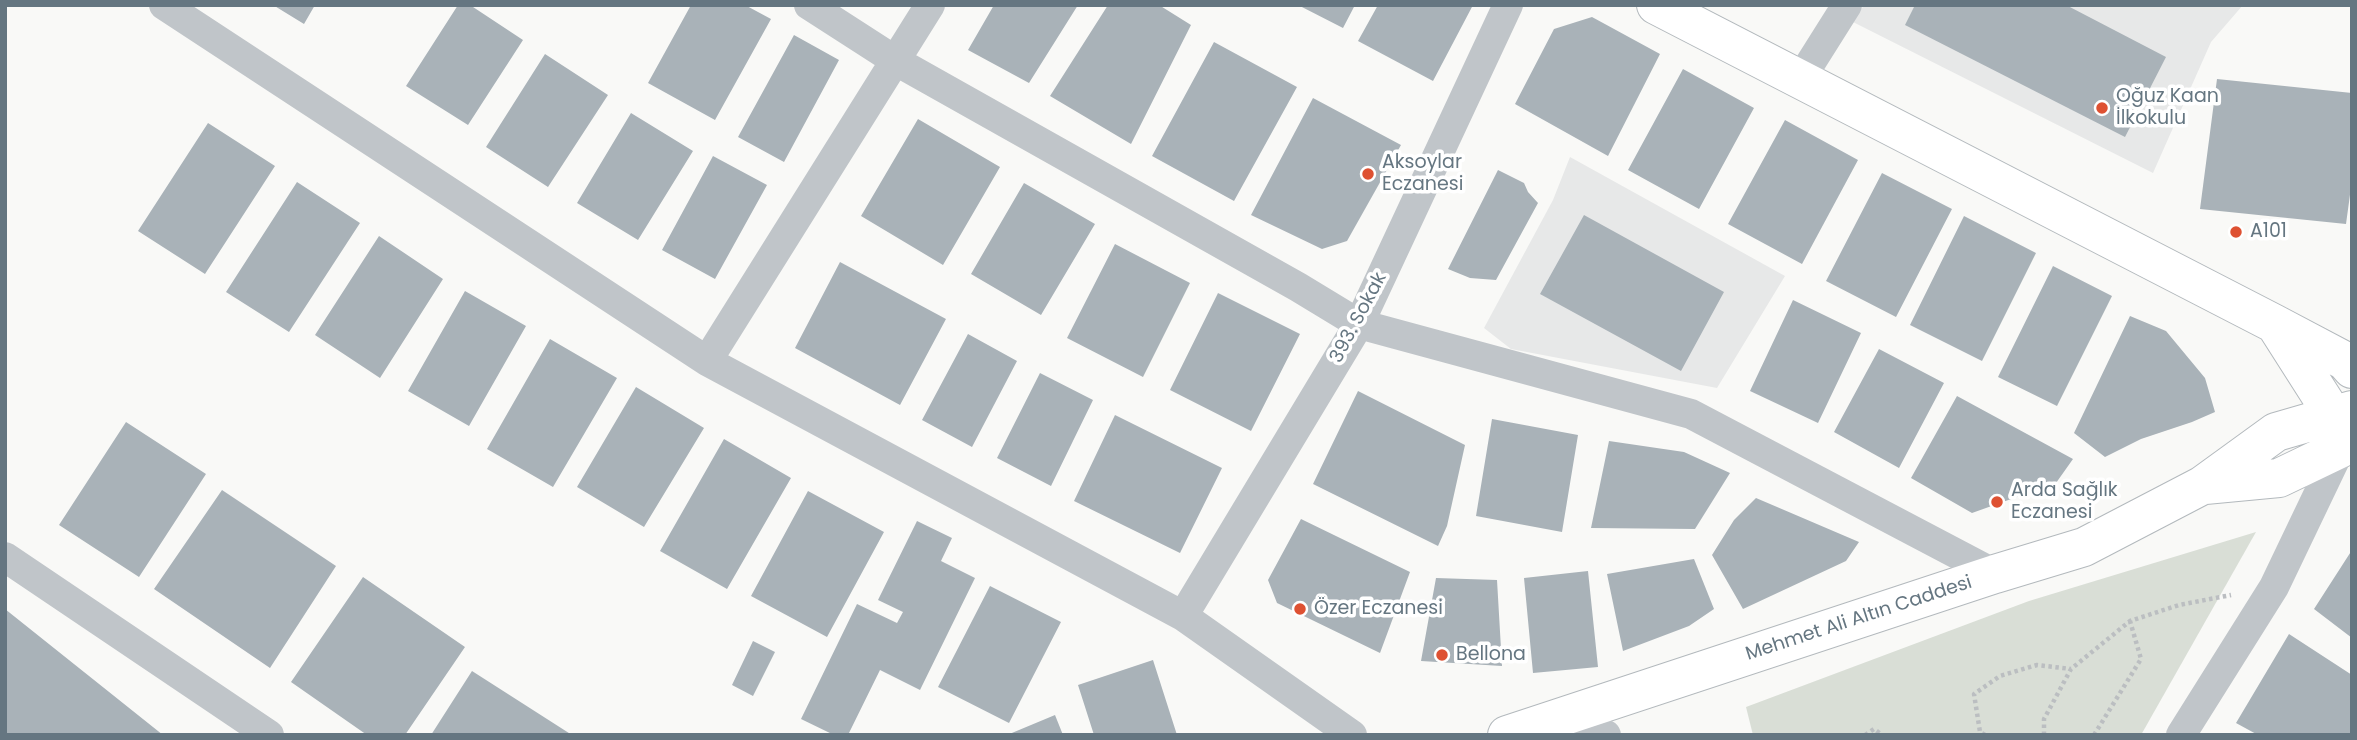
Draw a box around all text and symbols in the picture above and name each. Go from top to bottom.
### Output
place label: Oğuz Kaan İlkokulu [2116,86,2219,130]
marker: Oğuz Kaan İlkokulu [2094,100,2110,116]
place label: Aksoylar Eczanesi [1382,152,1463,196]
marker: Aksoylar Eczanesi [1360,166,1376,182]
place label: A101 [2250,221,2287,243]
marker: A101 [2228,224,2244,240]
street label: 393. Sokak [1326,269,1392,367]
place label: Arda Sağlık Eczanesi [2011,480,2118,524]
marker: Arda Sağlık Eczanesi [1989,494,2005,510]
street label: Mehmet Ali Altın Caddesi [1743,572,1975,666]
place label: Özer Eczanesi [1314,598,1443,620]
marker: Özer Eczanesi [1292,601,1308,617]
place label: Bellona [1456,644,1526,666]
marker: Bellona [1434,647,1450,663]

